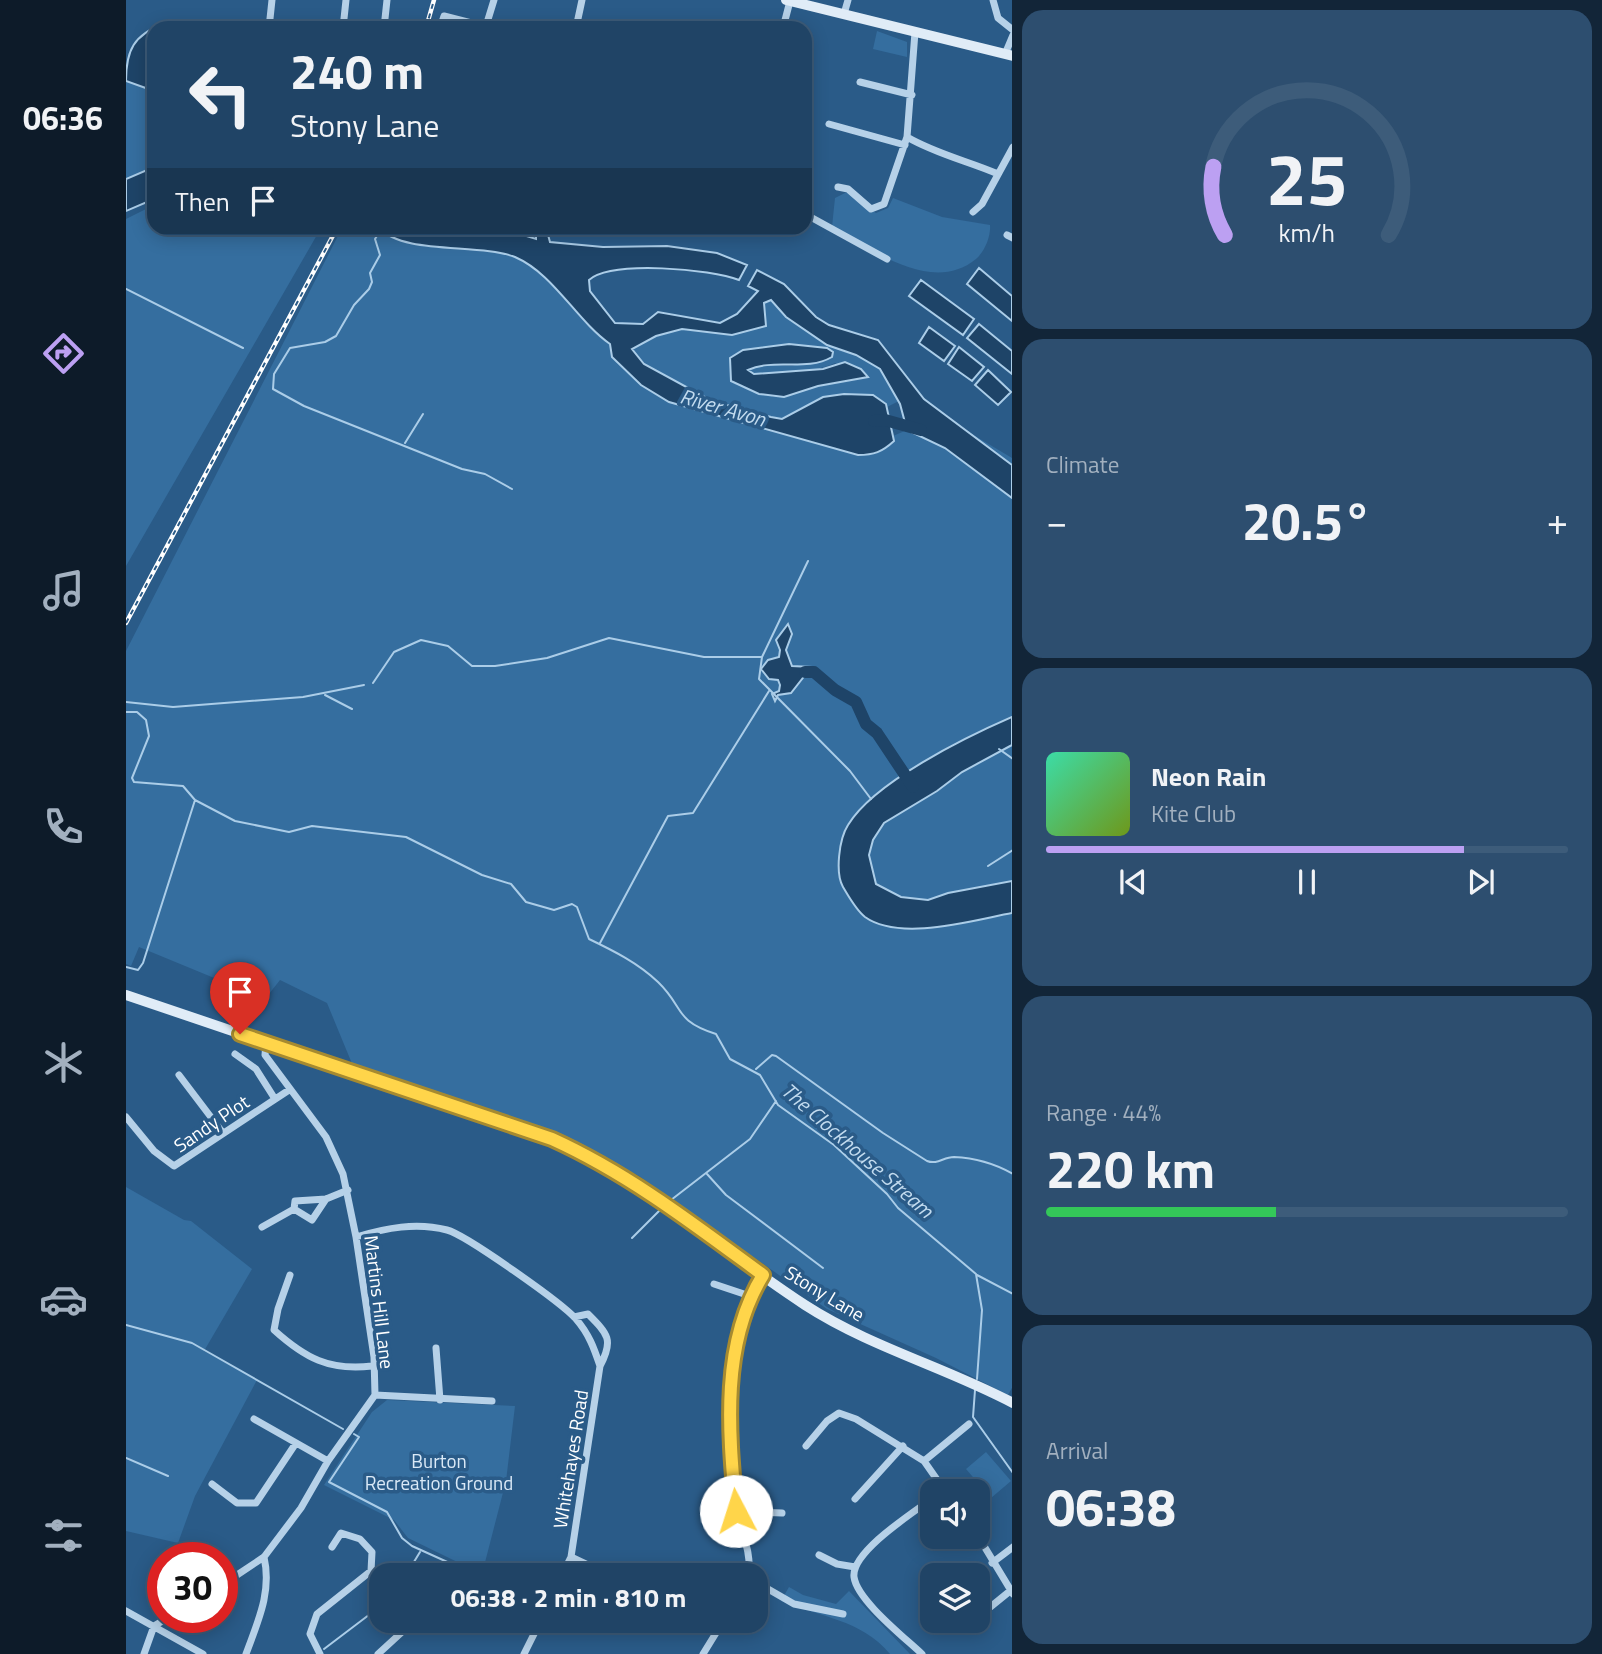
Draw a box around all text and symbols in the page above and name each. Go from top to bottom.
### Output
text: 240 m [290,33,424,108]
icon: left [175,49,266,140]
text: 06:36 [23,94,103,142]
text: Stony Lane [290,101,439,149]
text: 25 [1266,124,1348,234]
text: Then [175,182,230,221]
icon: arrive [244,182,282,220]
text: km/h [1279,214,1335,252]
icon: directions [39,329,88,378]
water label: River Avon [676,380,770,435]
text: Climate [1046,447,1119,482]
text: 20.5° [1242,481,1372,560]
text: − [1046,492,1067,550]
text: + [1547,492,1568,550]
icon: music [39,566,88,615]
text: Neon Rain [1151,757,1266,796]
text: Kite Club [1151,796,1236,831]
icon: phone [39,802,88,851]
icon: previous [1114,863,1152,901]
icon: pause [1288,863,1326,901]
icon: next [1462,863,1500,901]
pin [210,962,270,1034]
icon: arrive [221,973,259,1011]
icon: climate [39,1038,88,1087]
water label: The Clockhouse Stream [775,1075,942,1226]
street label: Sandy Plot [167,1087,255,1159]
text: Range · 44% [1046,1095,1161,1130]
text: 220 km [1046,1129,1215,1208]
street label: Martins Hill Lane [357,1233,403,1371]
street label: Stony Lane [780,1258,870,1328]
icon: car [39,1275,88,1324]
street label: Whitehayes Road [545,1388,595,1530]
text: Arrival [1046,1433,1108,1468]
park label: Burton Recreation Ground [365,1446,513,1497]
text: 06:38 [1046,1467,1176,1546]
position arrow [699,1474,773,1548]
map controls [920,1479,990,1633]
button: sound [920,1479,990,1549]
icon: filters [39,1511,88,1560]
speed limit sign: 30 [147,1542,238,1633]
button: layers [920,1563,990,1633]
text: 06:38 · 2 min · 810 m [451,1578,686,1617]

